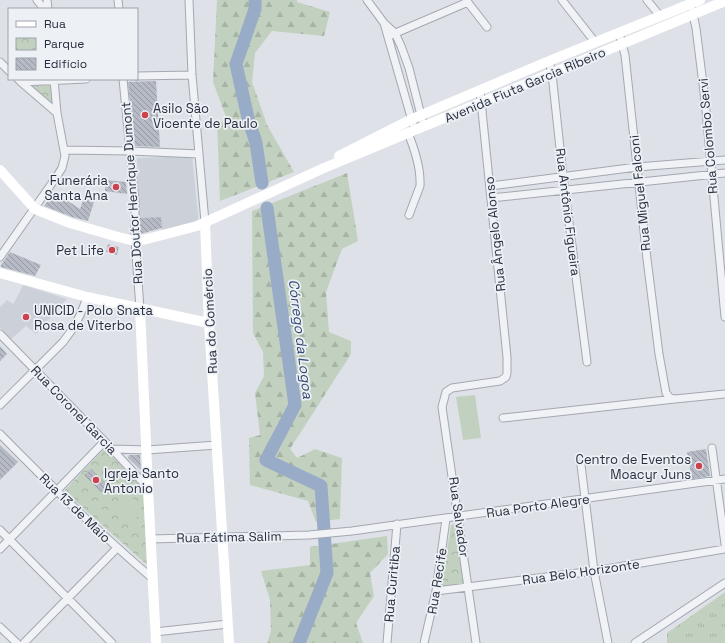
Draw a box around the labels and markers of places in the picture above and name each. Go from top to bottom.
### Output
place label: Asilo São Vicente de Paulo [153,100,258,132]
marker: Asilo São Vicente de Paulo [140,110,150,120]
place label: Funerária Santa Ana [45,172,109,204]
marker: Funerária Santa Ana [111,182,121,192]
place label: Pet Life [56,242,104,259]
marker: Pet Life [107,245,117,255]
place label: UNICID - Polo Snata Rosa de Viterbo [34,302,154,334]
marker: UNICID - Polo Snata Rosa de Viterbo [21,312,31,322]
place label: Centro de Eventos Moacyr Juns [576,451,691,483]
marker: Centro de Eventos Moacyr Juns [694,461,704,471]
place label: Igreja Santo Antonio [104,465,179,497]
marker: Igreja Santo Antonio [91,475,101,485]

